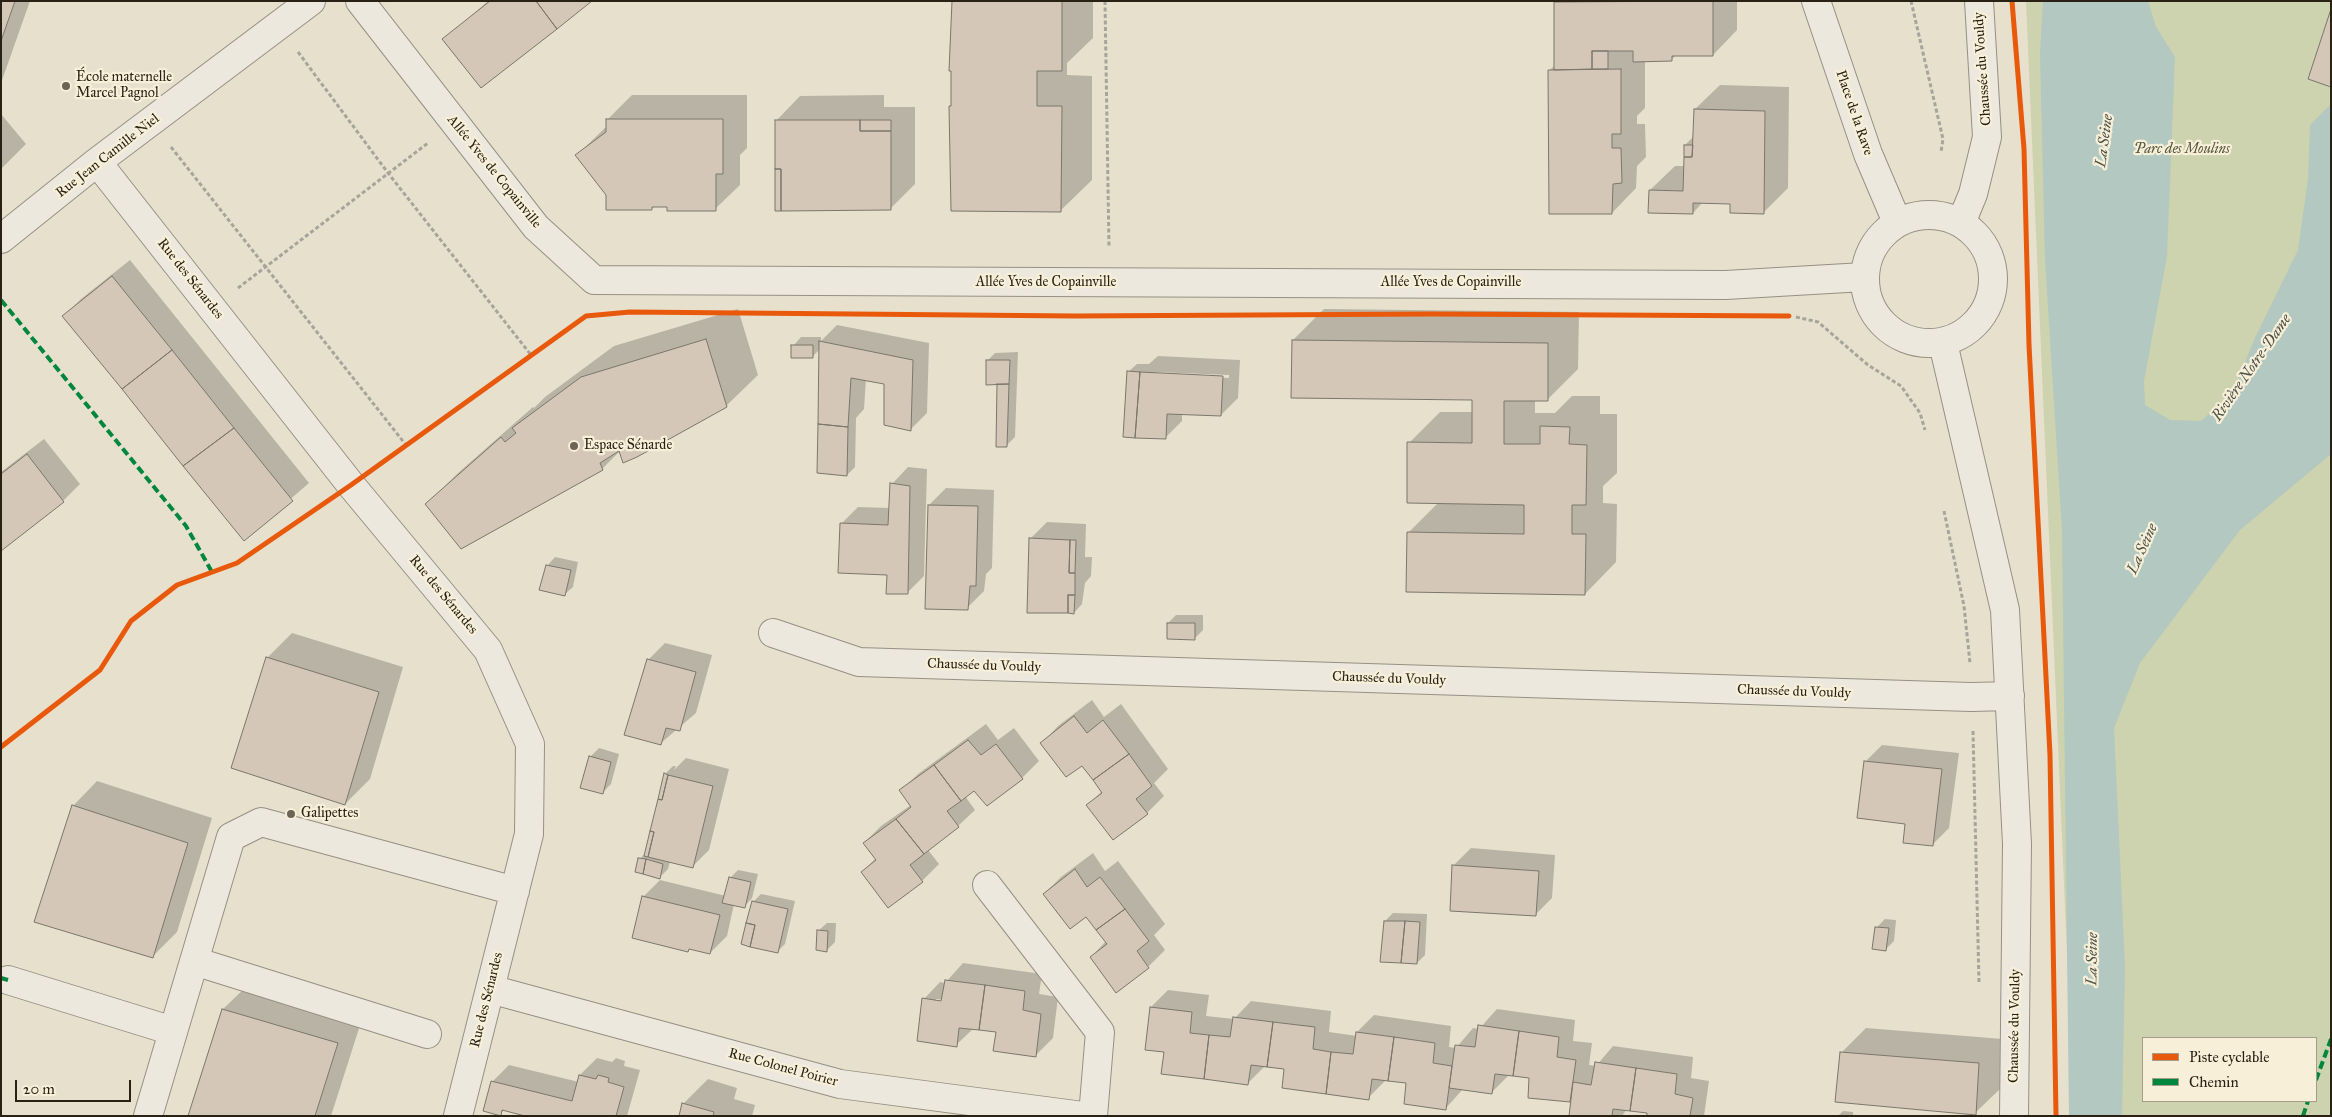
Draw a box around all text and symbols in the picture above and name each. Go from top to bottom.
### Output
street label: Chaussée du Vouldy [1971,12,1995,126]
street label: Place de la Rave [1832,68,1876,158]
place label: École maternelle Marcel Pagnol [76,70,172,102]
marker: École maternelle Marcel Pagnol [60,80,72,92]
street label: Rue Jean Camille Niel [53,110,163,202]
street label: Allée Yves de Copainville [443,112,545,232]
water label: La Seine [2092,114,2118,168]
park label: Parc des Moulins [2134,142,2230,158]
street label: Rue des Sénardes [153,235,227,323]
street label: Allée Yves de Copainville [976,275,1116,291]
street label: Allée Yves de Copainville [1381,275,1521,291]
water label: Rivière Notre-Dame [2208,311,2296,425]
place label: Espace Sénarde [584,438,672,454]
marker: Espace Sénarde [568,440,580,452]
water label: La Seine [2124,521,2162,577]
street label: Rue des Sénardes [405,552,481,638]
street label: Chaussée du Vouldy [927,656,1041,676]
street label: Chaussée du Vouldy [1332,669,1446,689]
street label: Chaussée du Vouldy [1737,682,1851,702]
place label: Galipettes [301,806,358,822]
marker: Galipettes [285,808,297,820]
water label: La Seine [2084,932,2102,986]
street label: Rue des Sénardes [467,951,507,1049]
street label: Chaussée du Vouldy [2006,969,2024,1083]
legend [2142,1037,2317,1102]
street label: Rue Colonel Poirier [726,1045,840,1091]
text: Piste cyclable [2189,1048,2269,1066]
scale bar [18,1070,134,1102]
text: Chemin [2189,1073,2239,1091]
text: 20 m [23,1080,55,1098]

